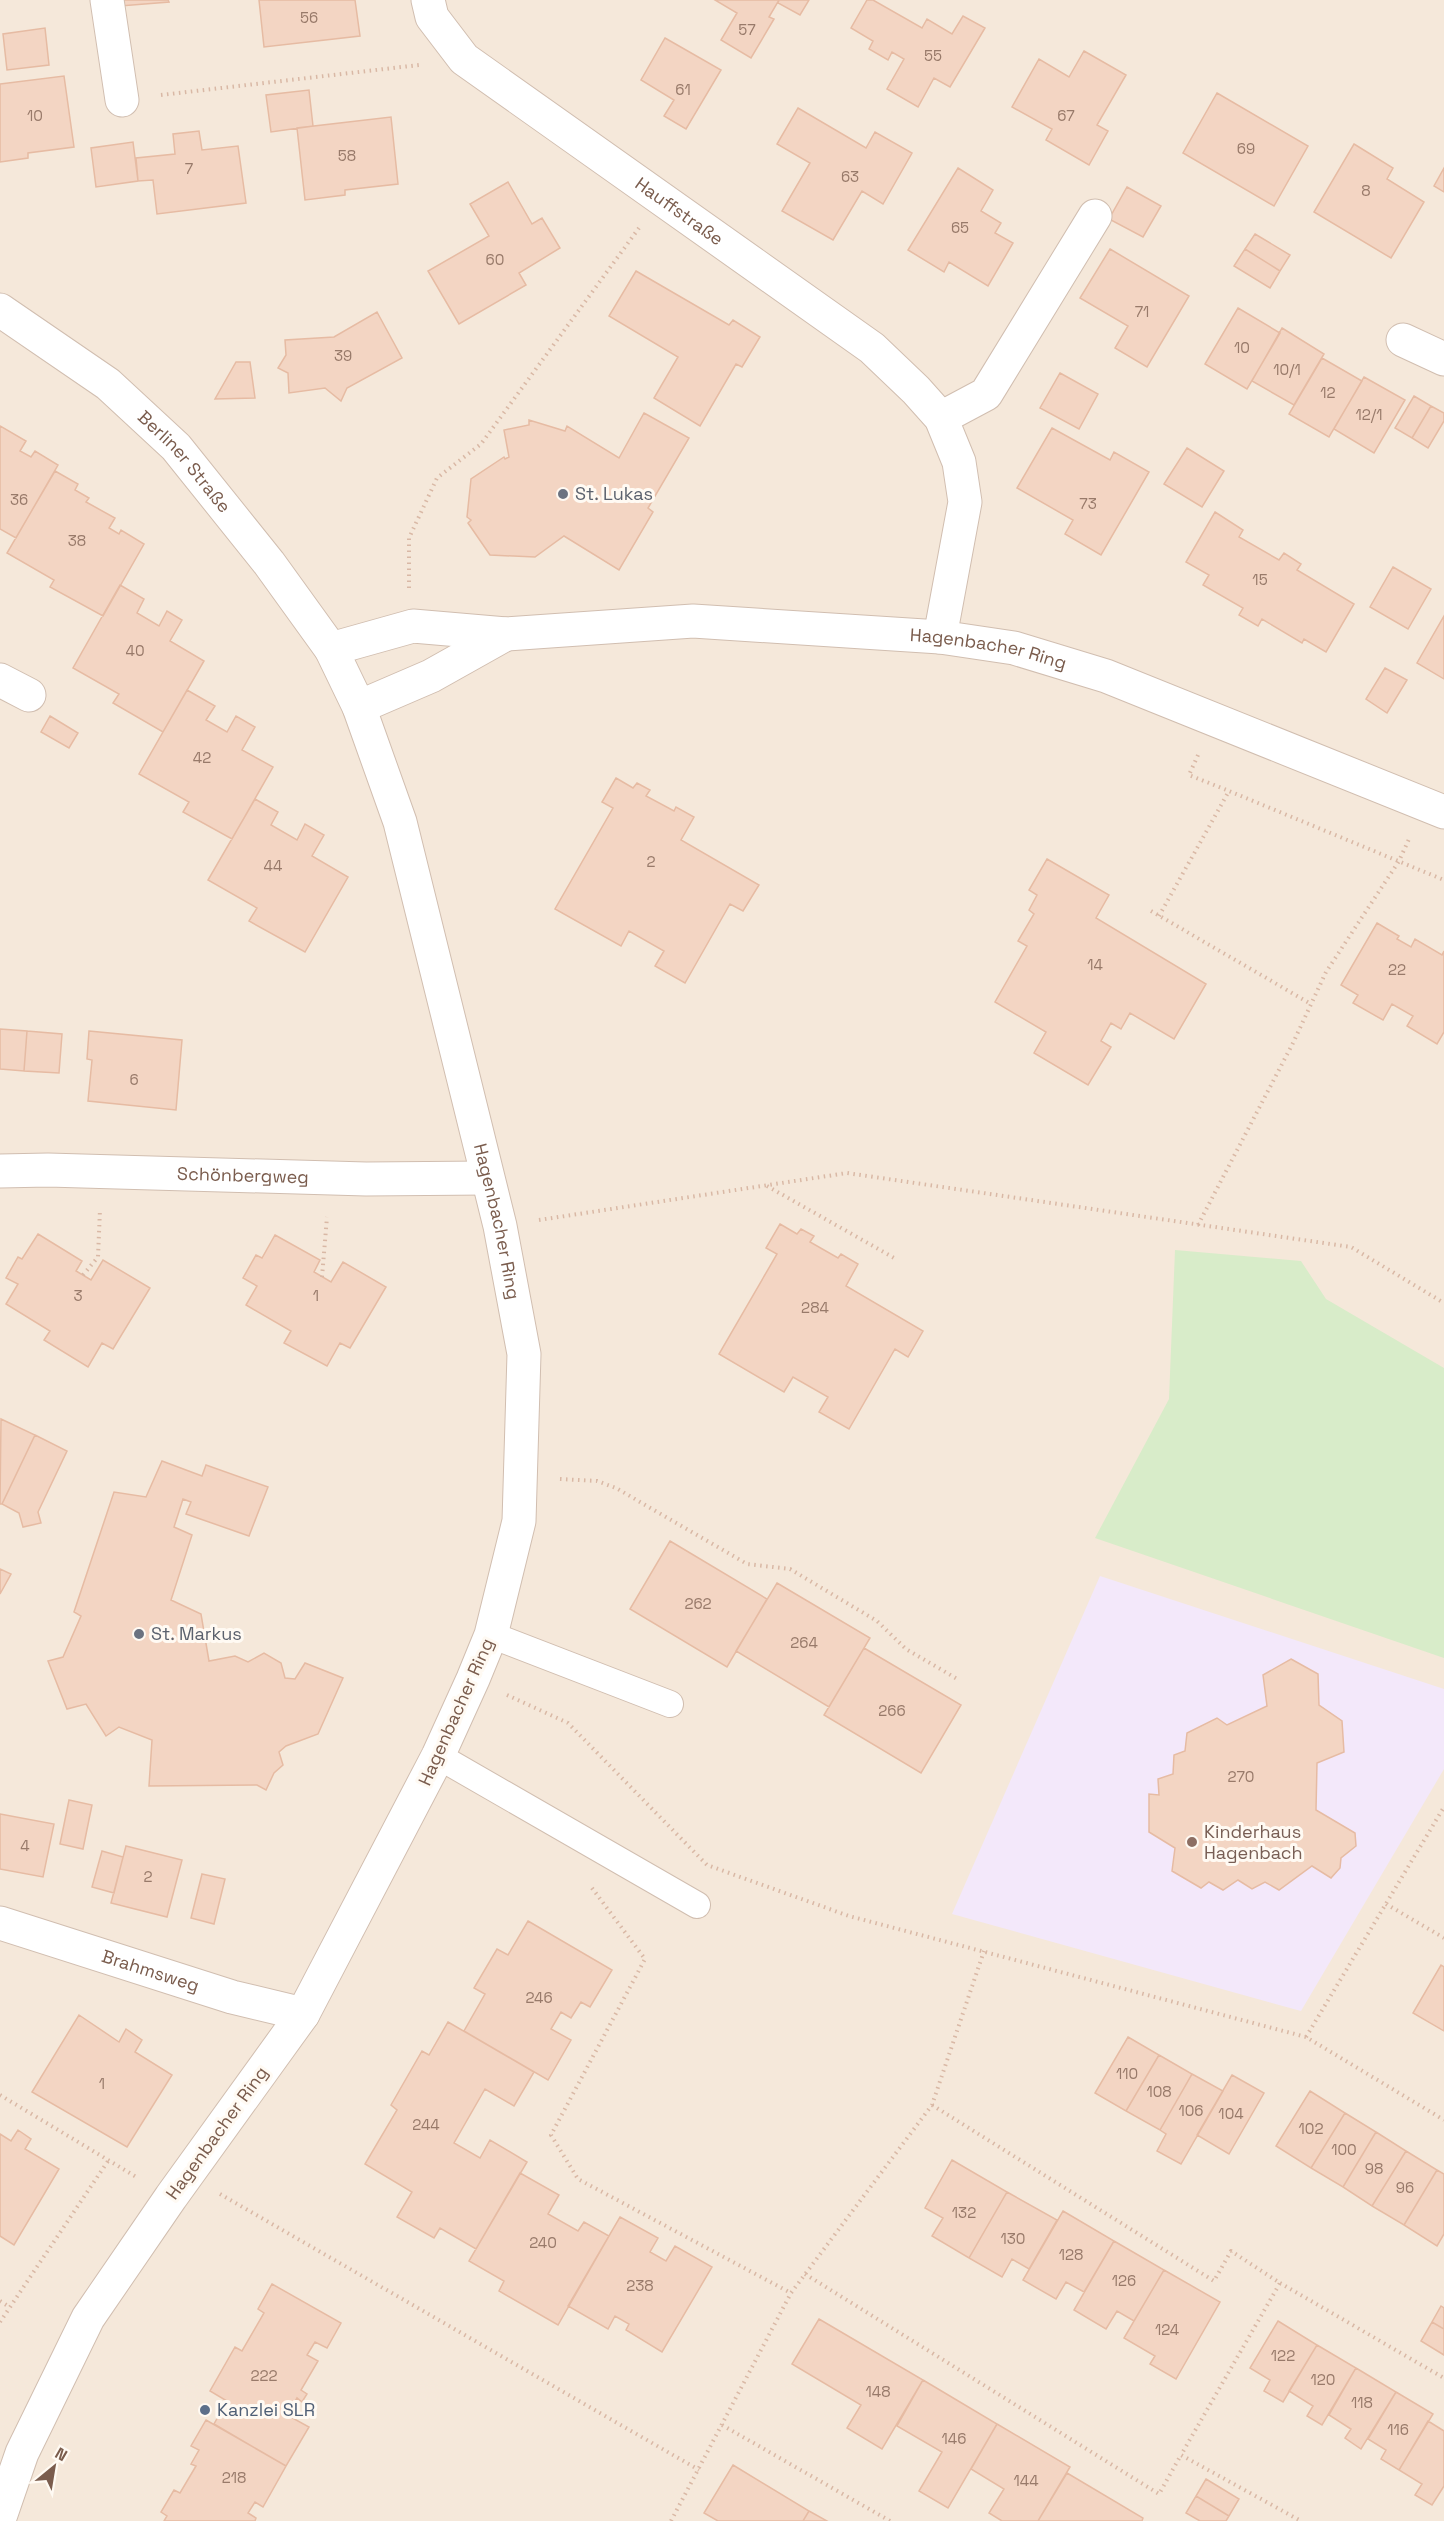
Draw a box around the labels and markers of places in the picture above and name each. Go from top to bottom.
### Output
place label: St. Lukas [575,482,653,505]
marker: St. Lukas [556,487,570,501]
place label: St. Markus [151,1622,242,1645]
marker: St. Markus [132,1627,146,1641]
place label: Kinderhaus Hagenbach [1204,1820,1303,1864]
marker: Kinderhaus Hagenbach [1185,1835,1199,1849]
place label: Kanzlei SLR [217,2398,315,2421]
marker: Kanzlei SLR [198,2403,212,2417]

